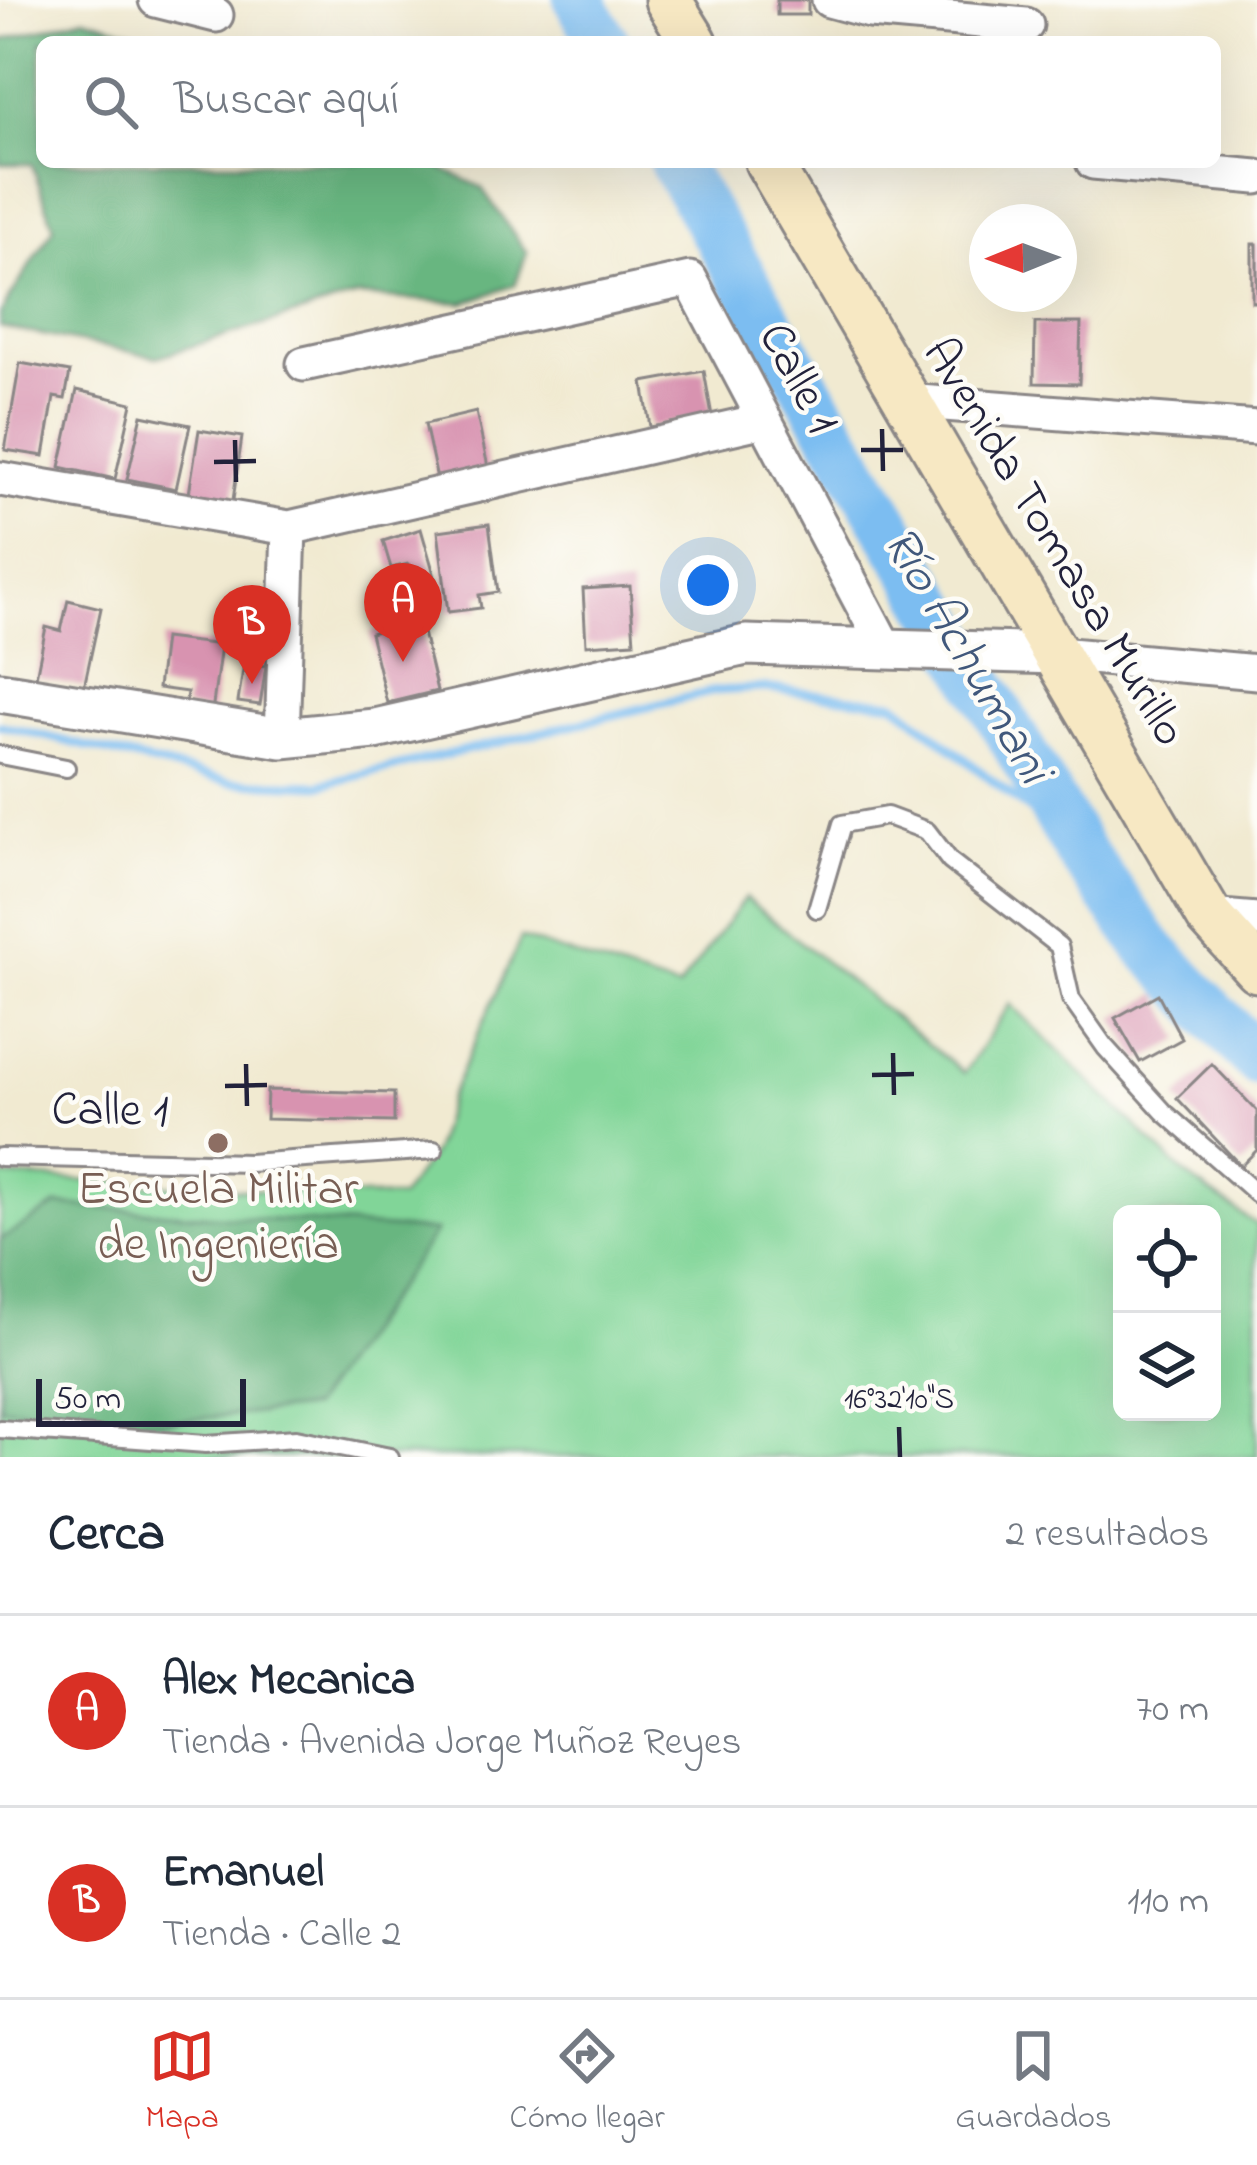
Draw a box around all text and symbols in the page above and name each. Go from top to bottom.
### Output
search box [36,36,1221,168]
icon: search [78,69,144,135]
text: Buscar aquí [174,69,399,135]
north arrow [969,204,1077,312]
street label: Calle 1 [739,311,855,447]
street label: Avenida Tomasa Murillo [903,326,1203,760]
water label: Río Achumani [861,514,1071,803]
your location [678,555,738,615]
pin: A [364,563,442,662]
pin: B [213,585,291,684]
street label: Calle 1 [51,1076,169,1148]
marker: Escuela Militar de Ingeniería [205,1130,231,1156]
place label: Escuela Militar de Ingeniería [77,1156,359,1282]
map controls [1113,1205,1221,1421]
button: locate [1113,1205,1221,1313]
button: layers [1113,1313,1221,1421]
scale bar [36,1373,246,1426]
text: 50 m [54,1376,121,1424]
text: 16°32'10"S [844,1379,954,1423]
text: Cerca [48,1498,165,1573]
text: 2 resultados [1005,1507,1209,1564]
text: Alex Mecanica [162,1649,415,1715]
text: A [75,1682,99,1739]
text: 70 m [1136,1682,1209,1739]
text: Tienda · Avenida Jorge Muñoz Reyes [162,1715,741,1772]
text: Emanuel [162,1841,324,1907]
text: B [74,1874,100,1931]
text: 110 m [1127,1874,1209,1931]
text: Tienda · Calle 2 [162,1907,401,1964]
tab: Mapa [145,2023,219,2143]
tab: Cómo llegar [510,2023,665,2143]
tab: Guardados [955,2023,1112,2143]

